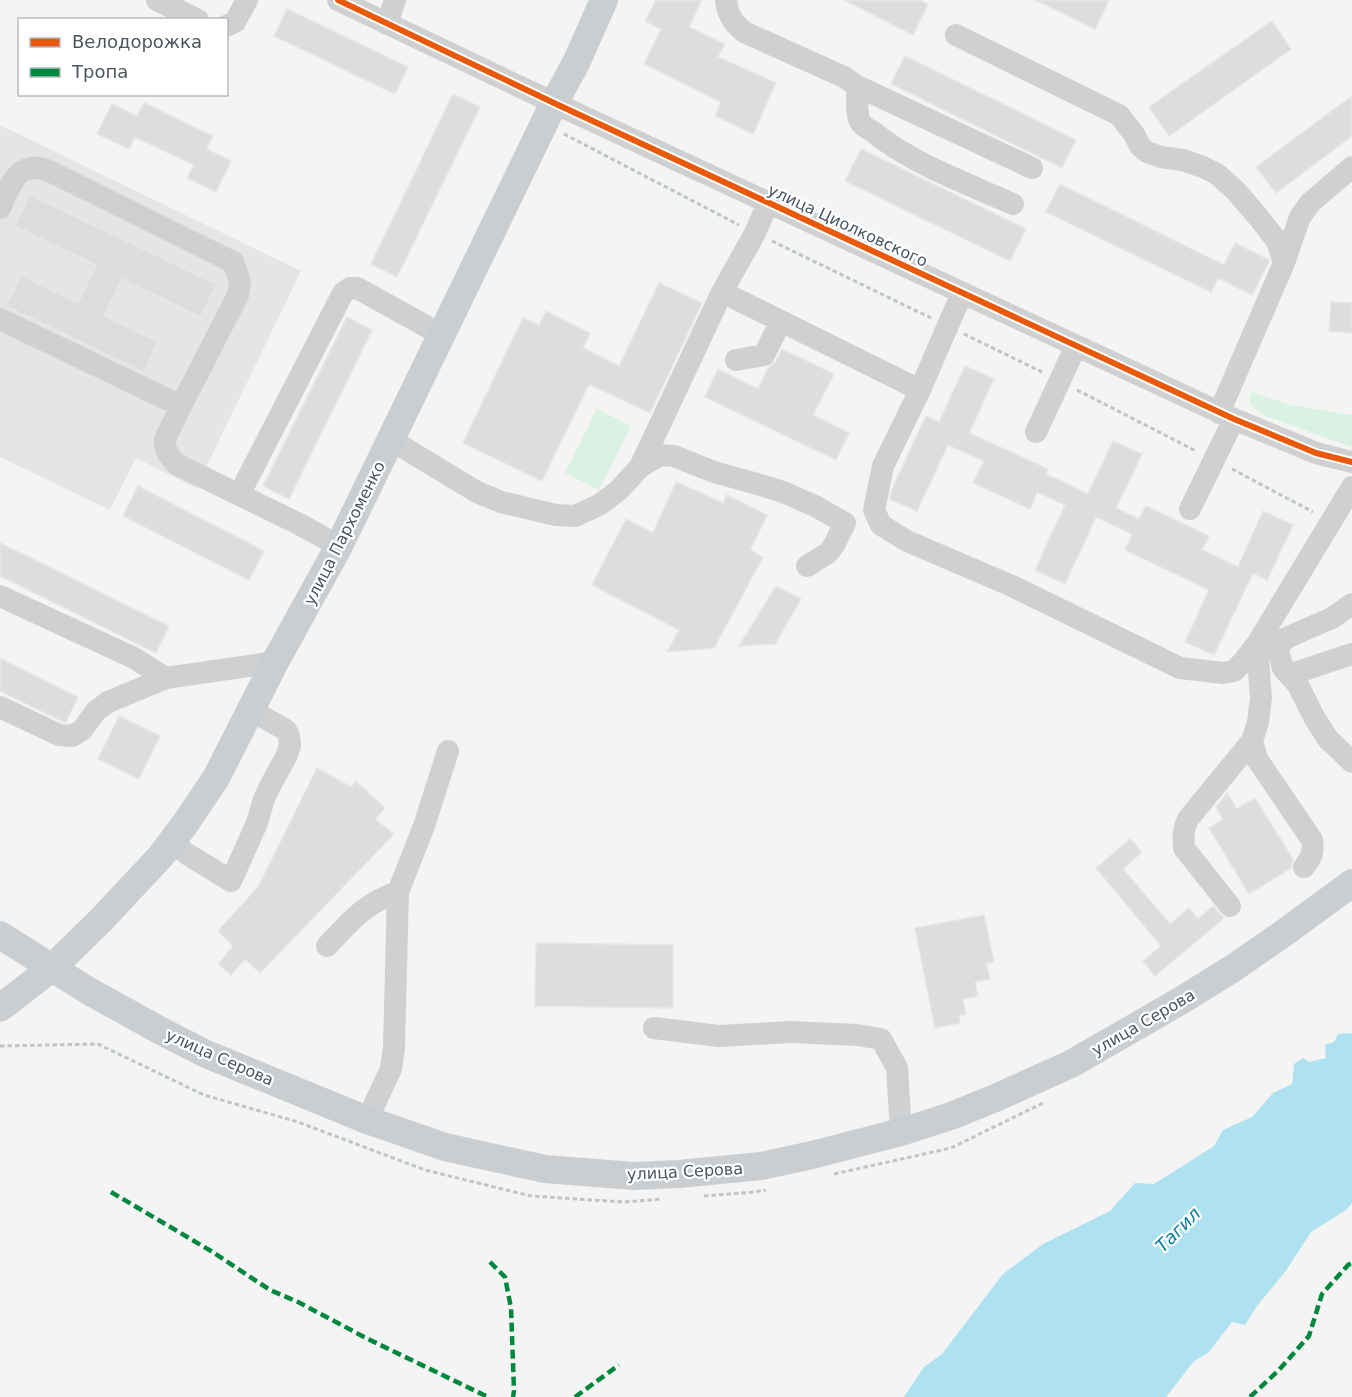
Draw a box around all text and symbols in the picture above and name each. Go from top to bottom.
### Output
legend [18,18,228,96]
text: Велодорожка [72,31,202,52]
text: Тропа [71,61,128,82]
street label: улица Циолковского [765,180,931,271]
street label: улица Пархоменко [300,458,389,608]
street label: улица Серова [1088,985,1198,1060]
street label: улица Серова [163,1025,277,1090]
street label: улица Серова [627,1159,743,1184]
water label: Тагил [1151,1203,1204,1256]

